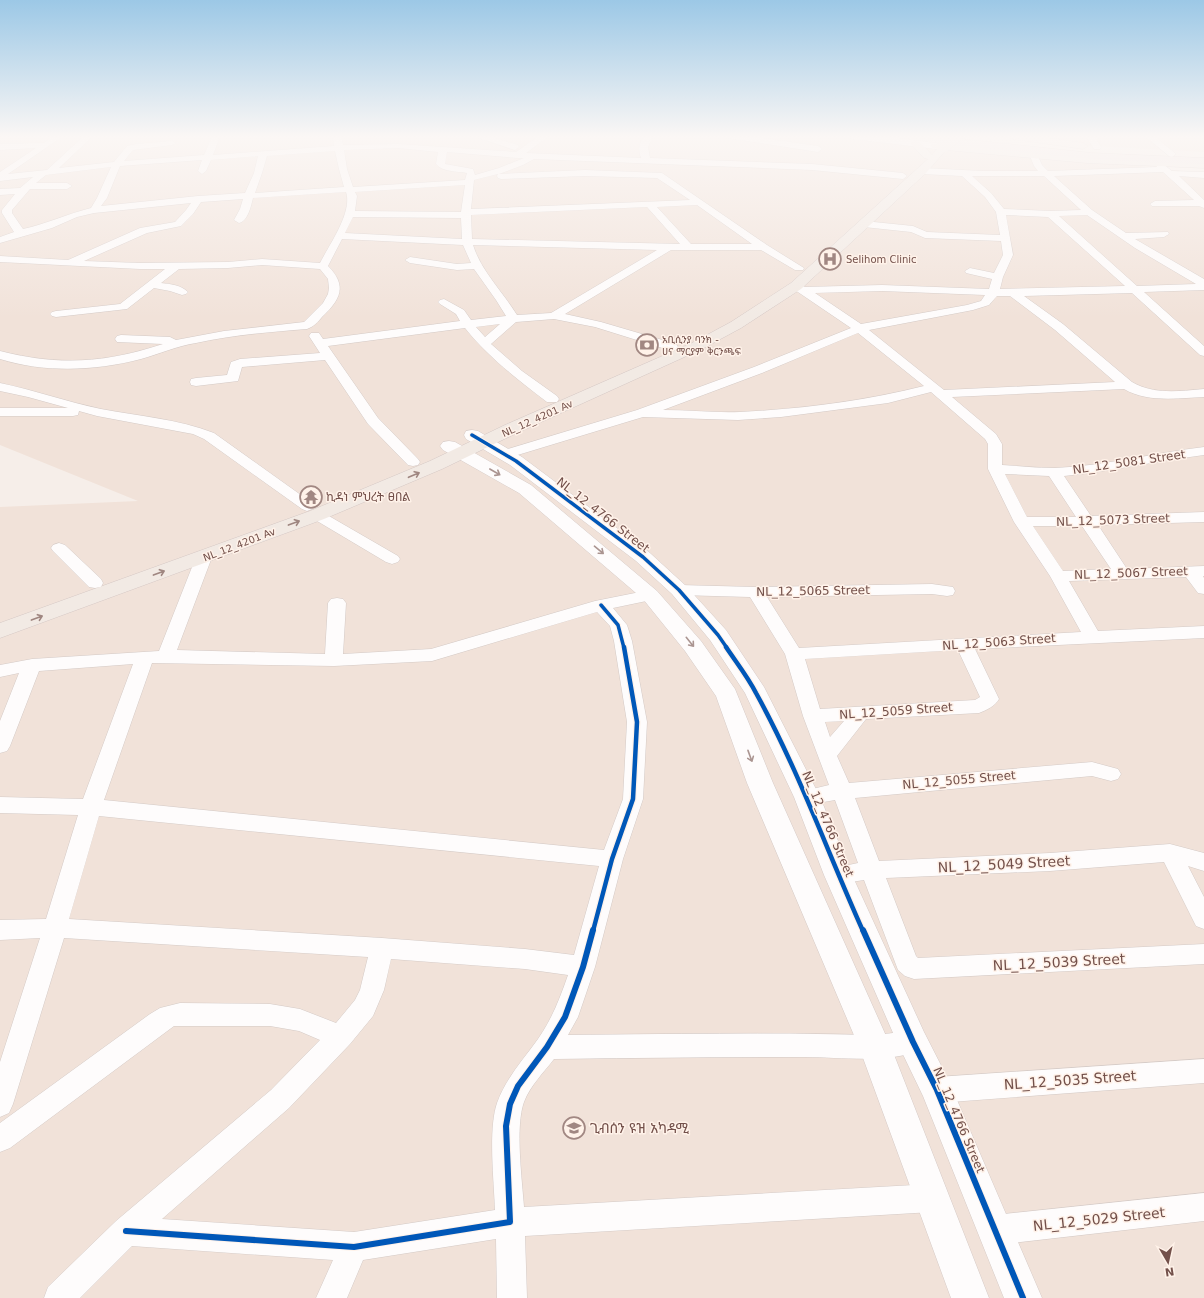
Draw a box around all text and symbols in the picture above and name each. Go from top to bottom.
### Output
hospital icon: Selihom Clinic [817,246,843,272]
place label: Selihom Clinic [846,254,917,265]
bank icon: አቢሲንያ ባንክ - ሀና ማርያም ቅርንጫፍ [634,332,660,358]
place label: አቢሲንያ ባንክ - ሀና ማርያም ቅርንጫፍ [662,334,741,357]
street label: NL_12_4201 Av [500,398,575,440]
street label: NL_12_5081 Street [1072,447,1187,477]
one-way arrow [489,468,500,476]
one-way arrow [408,470,420,478]
street label: NL_12_4766 Street [554,474,652,556]
temple icon: ኪዳነ ምህረት ፀበል [298,484,324,510]
place label: ኪዳነ ምህረት ፀበል [326,490,410,504]
street label: NL_12_5073 Street [1056,511,1170,529]
one-way arrow [287,519,299,527]
street label: NL_12_4201 Av [201,526,277,564]
one-way arrow [593,546,604,554]
street label: NL_12_5067 Street [1074,564,1188,582]
one-way arrow [152,569,164,577]
street label: NL_12_5065 Street [756,583,870,599]
one-way arrow [30,613,42,621]
street label: NL_12_5063 Street [942,631,1057,653]
one-way arrow [685,637,694,648]
street label: NL_12_5059 Street [839,700,954,722]
one-way arrow [746,750,754,762]
street label: NL_12_5055 Street [902,768,1017,792]
street label: NL_12_4766 Street [799,769,857,879]
street label: NL_12_5049 Street [937,853,1071,875]
street label: NL_12_5039 Street [992,951,1126,973]
street label: NL_12_4766 Street [930,1065,988,1175]
street label: NL_12_5035 Street [1003,1067,1137,1093]
school or university icon: ጊብሰን ዩዝ አካዳሚ [561,1115,587,1141]
place label: ጊብሰን ዩዝ አካዳሚ [590,1120,690,1136]
street label: NL_12_5029 Street [1032,1204,1166,1234]
north arrow [1148,1242,1188,1282]
text: N [1164,1264,1175,1279]

